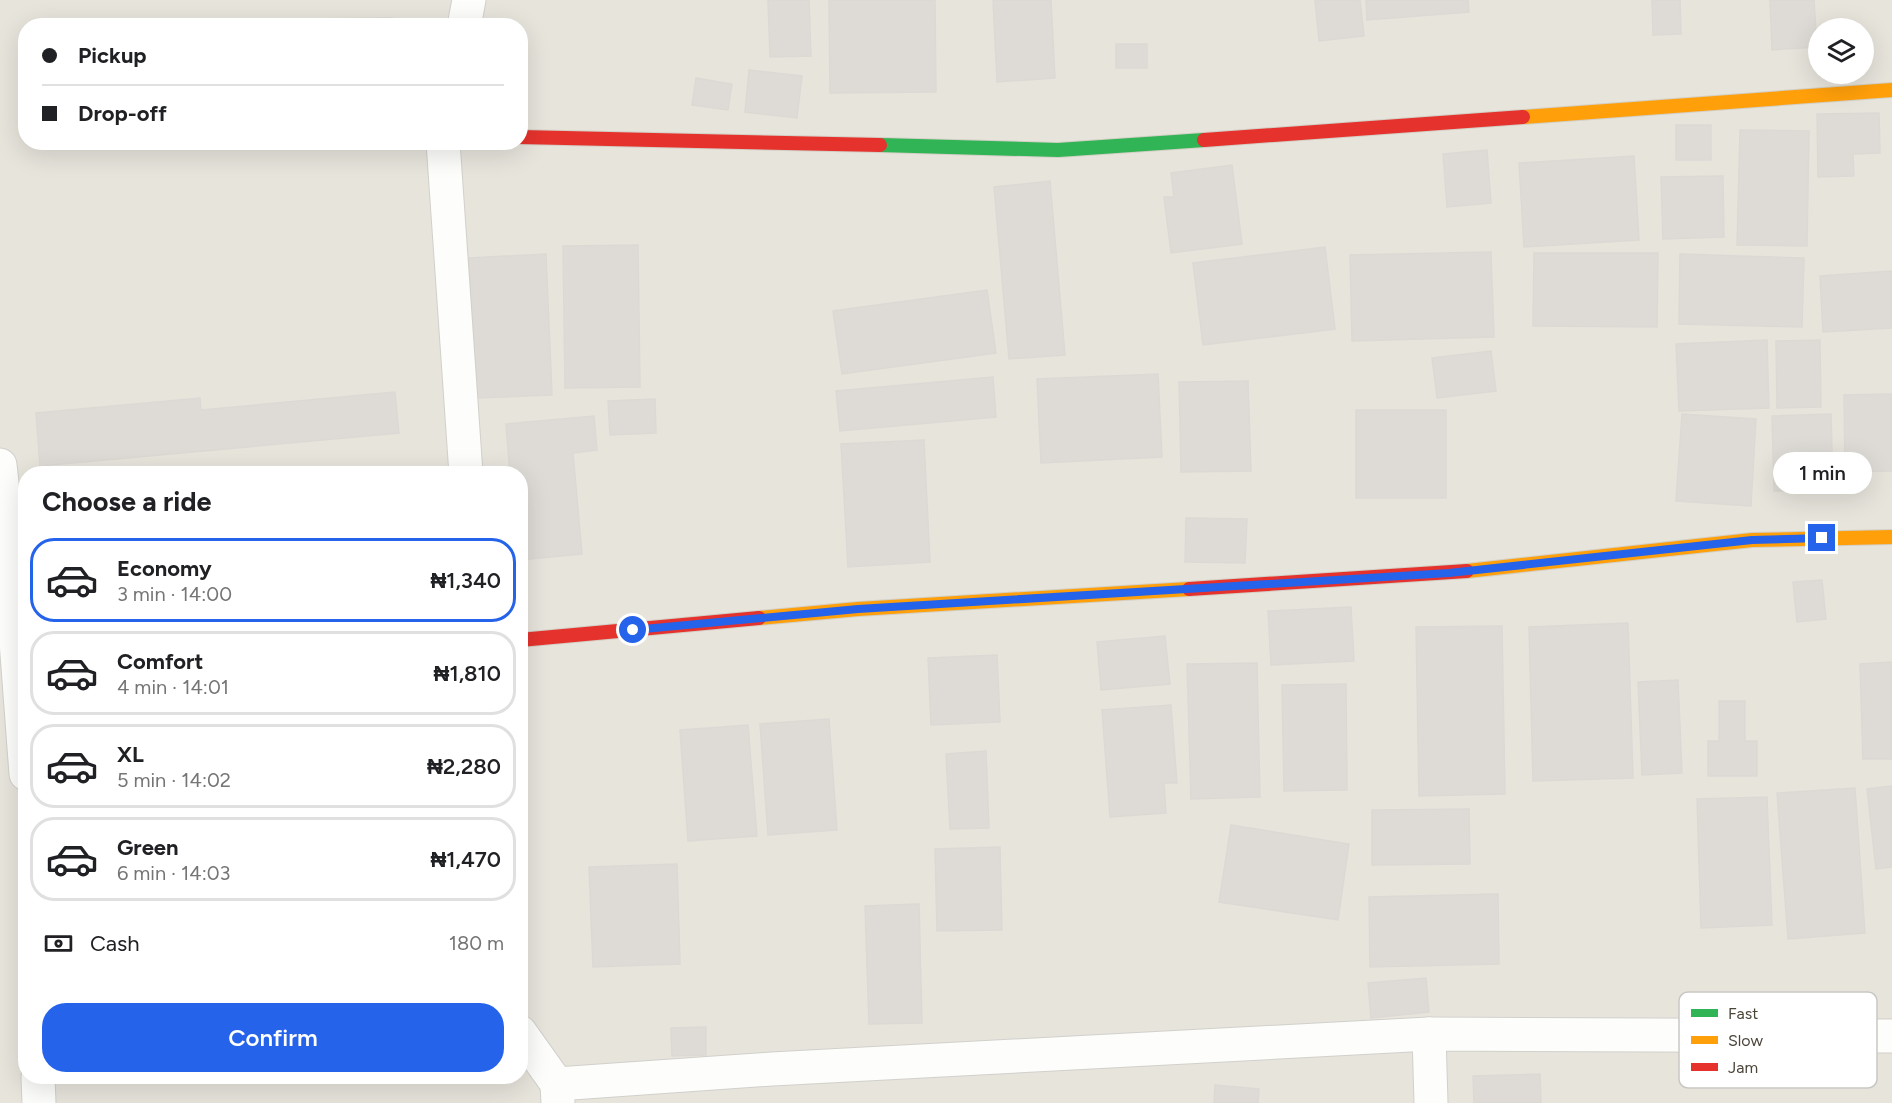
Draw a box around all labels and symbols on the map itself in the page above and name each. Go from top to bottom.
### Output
callout: 1 min [1772,451,1872,493]
route end [1808,524,1835,551]
route start [619,616,646,643]
legend [1679,992,1877,1088]
text: Fast [1728,1004,1758,1023]
text: Slow [1728,1031,1763,1050]
text: Jam [1728,1058,1758,1077]

